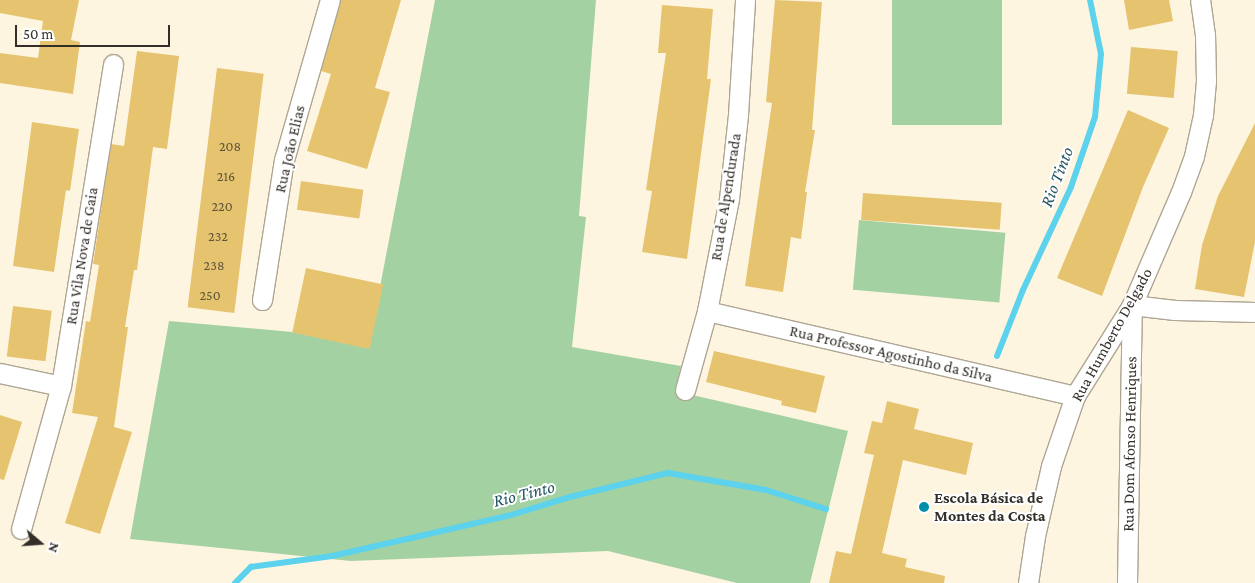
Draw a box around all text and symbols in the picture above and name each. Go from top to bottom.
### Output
scale bar [18,15,172,47]
text: 50 m [23,26,53,42]
street label: Rua João Elias [271,103,309,195]
street label: Rua de Alpendurada [706,132,746,262]
house number: 208 [219,138,241,154]
water label: Rio Tinto [1036,144,1078,210]
house number: 216 [217,168,235,184]
street label: Rua Vila Nova de Gaia [62,186,102,326]
house number: 220 [211,198,233,214]
house number: 232 [208,228,228,244]
house number: 238 [204,257,224,273]
street label: Rua Humberto Delgado [1067,265,1157,405]
house number: 250 [199,287,221,303]
street label: Rua Professor Agostinho da Silva [788,321,994,387]
street label: Rua Dom Afonso Henriques [1119,356,1141,532]
water label: Rio Tinto [491,476,557,512]
place label: Escola Básica de Montes da Costa [934,488,1046,526]
marker: Escola Básica de Montes da Costa [918,501,930,513]
north arrow [15,518,65,568]
text: N [45,541,63,555]

